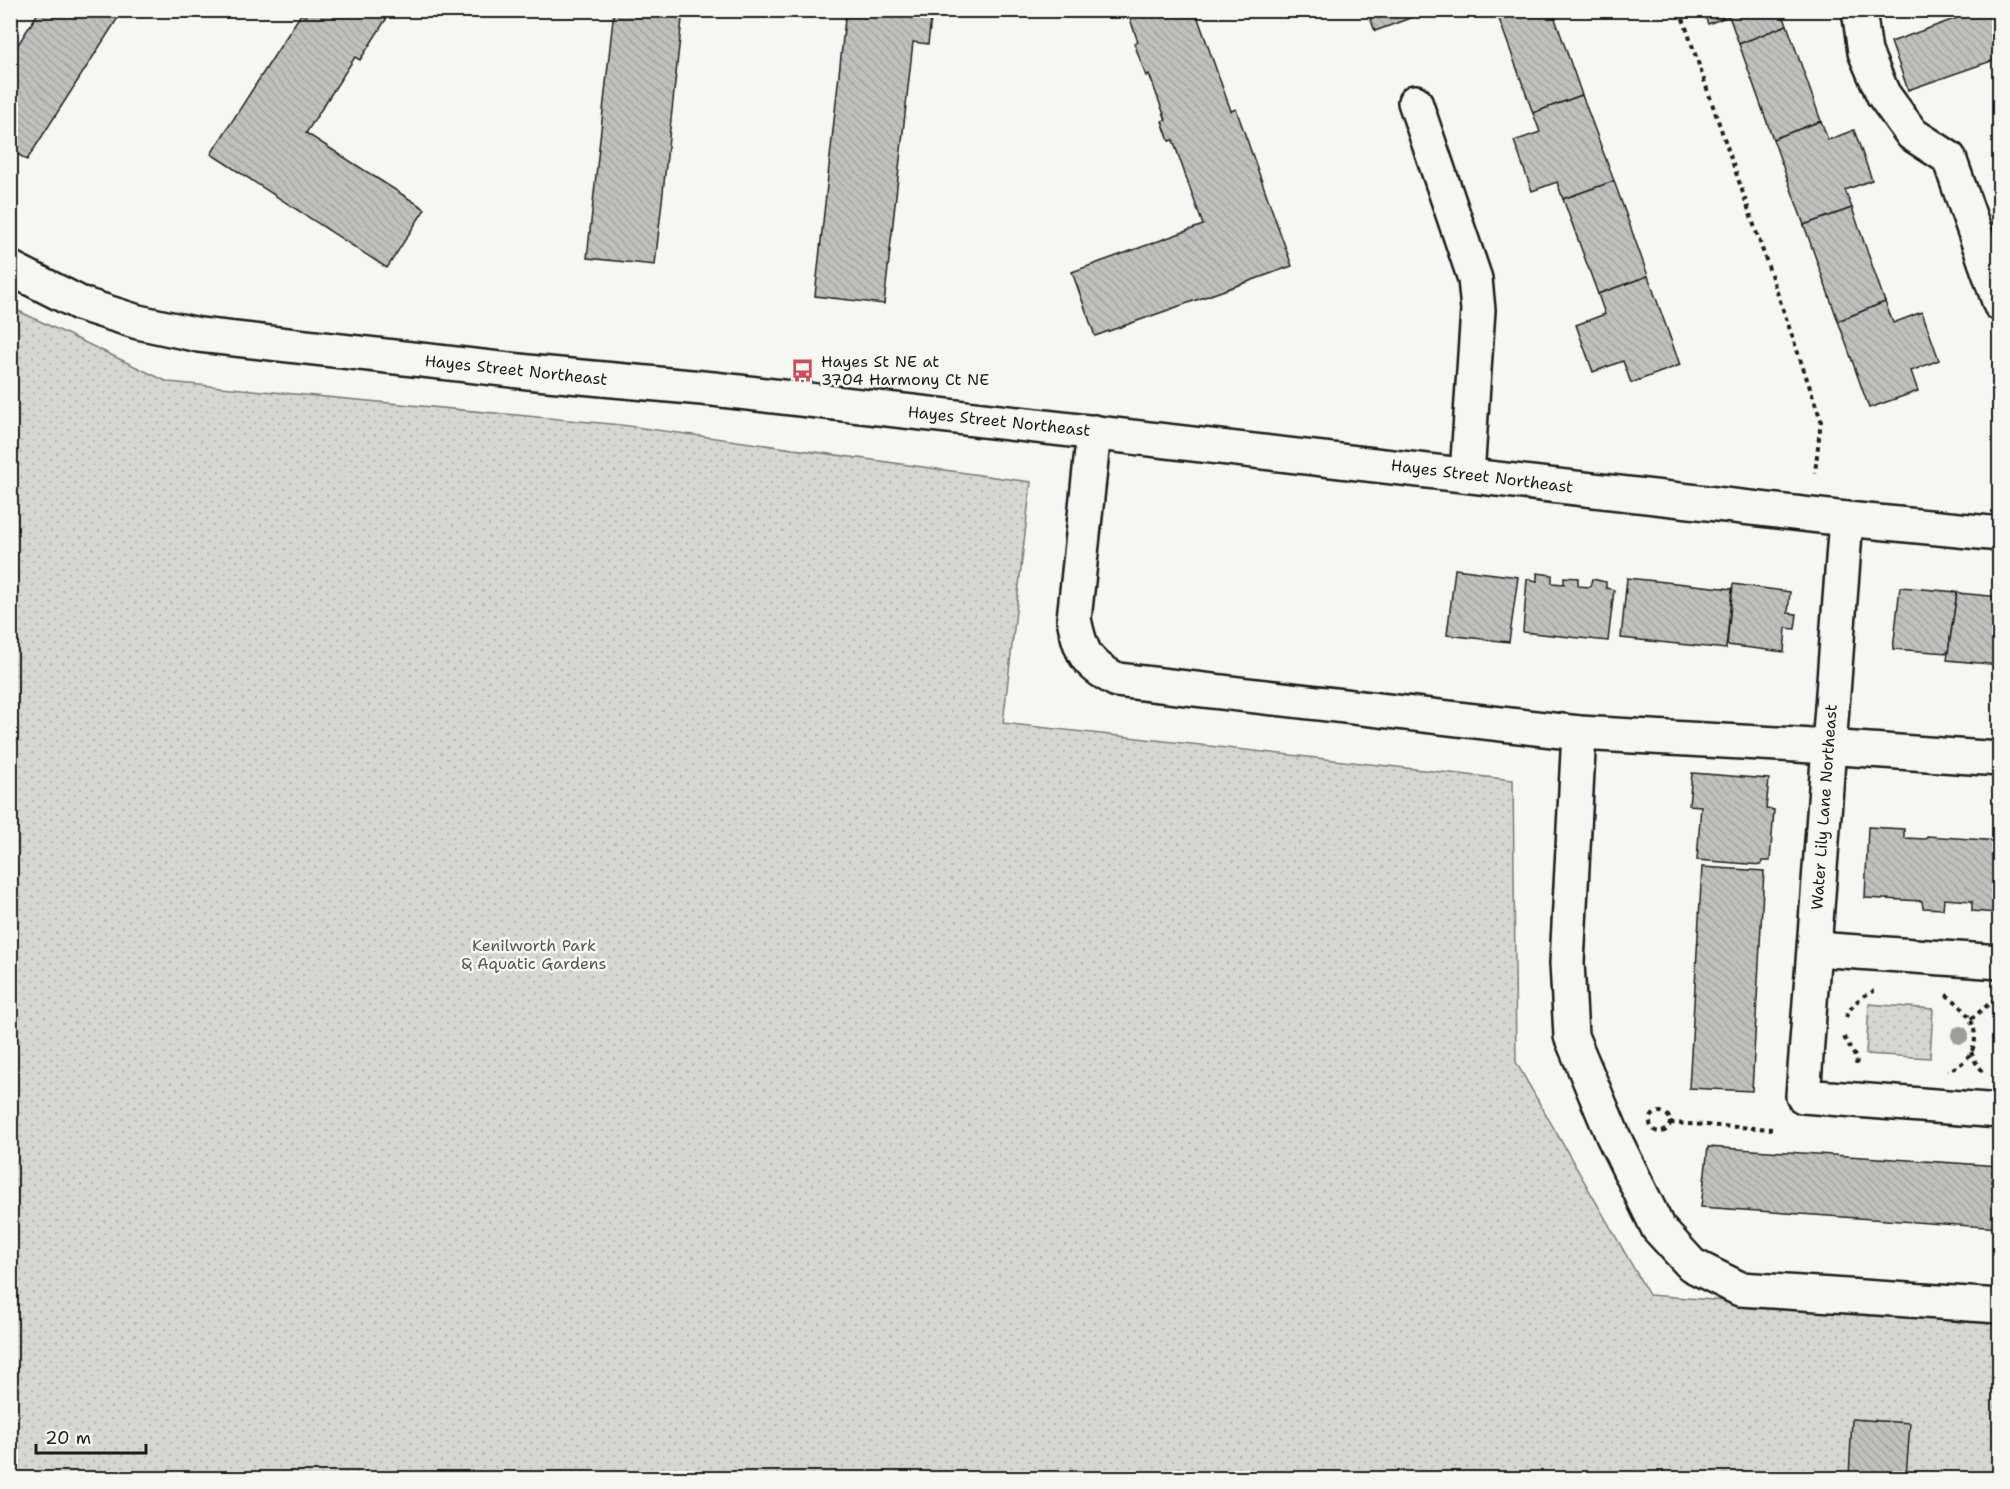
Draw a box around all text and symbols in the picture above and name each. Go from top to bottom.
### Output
street label: Hayes Street Northeast [424,350,608,390]
place label: Hayes St NE at 3704 Harmony Ct NE [821,351,989,390]
bus stop icon: Hayes St NE at 3704 Harmony Ct NE [790,357,816,383]
street label: Hayes Street Northeast [907,401,1091,441]
street label: Hayes Street Northeast [1390,454,1574,498]
street label: Water Lily Lane Northeast [1806,704,1842,910]
park label: Kenilworth Park & Aquatic Gardens [462,935,607,974]
scale bar [36,1417,146,1455]
text: 20 m [45,1426,91,1450]

